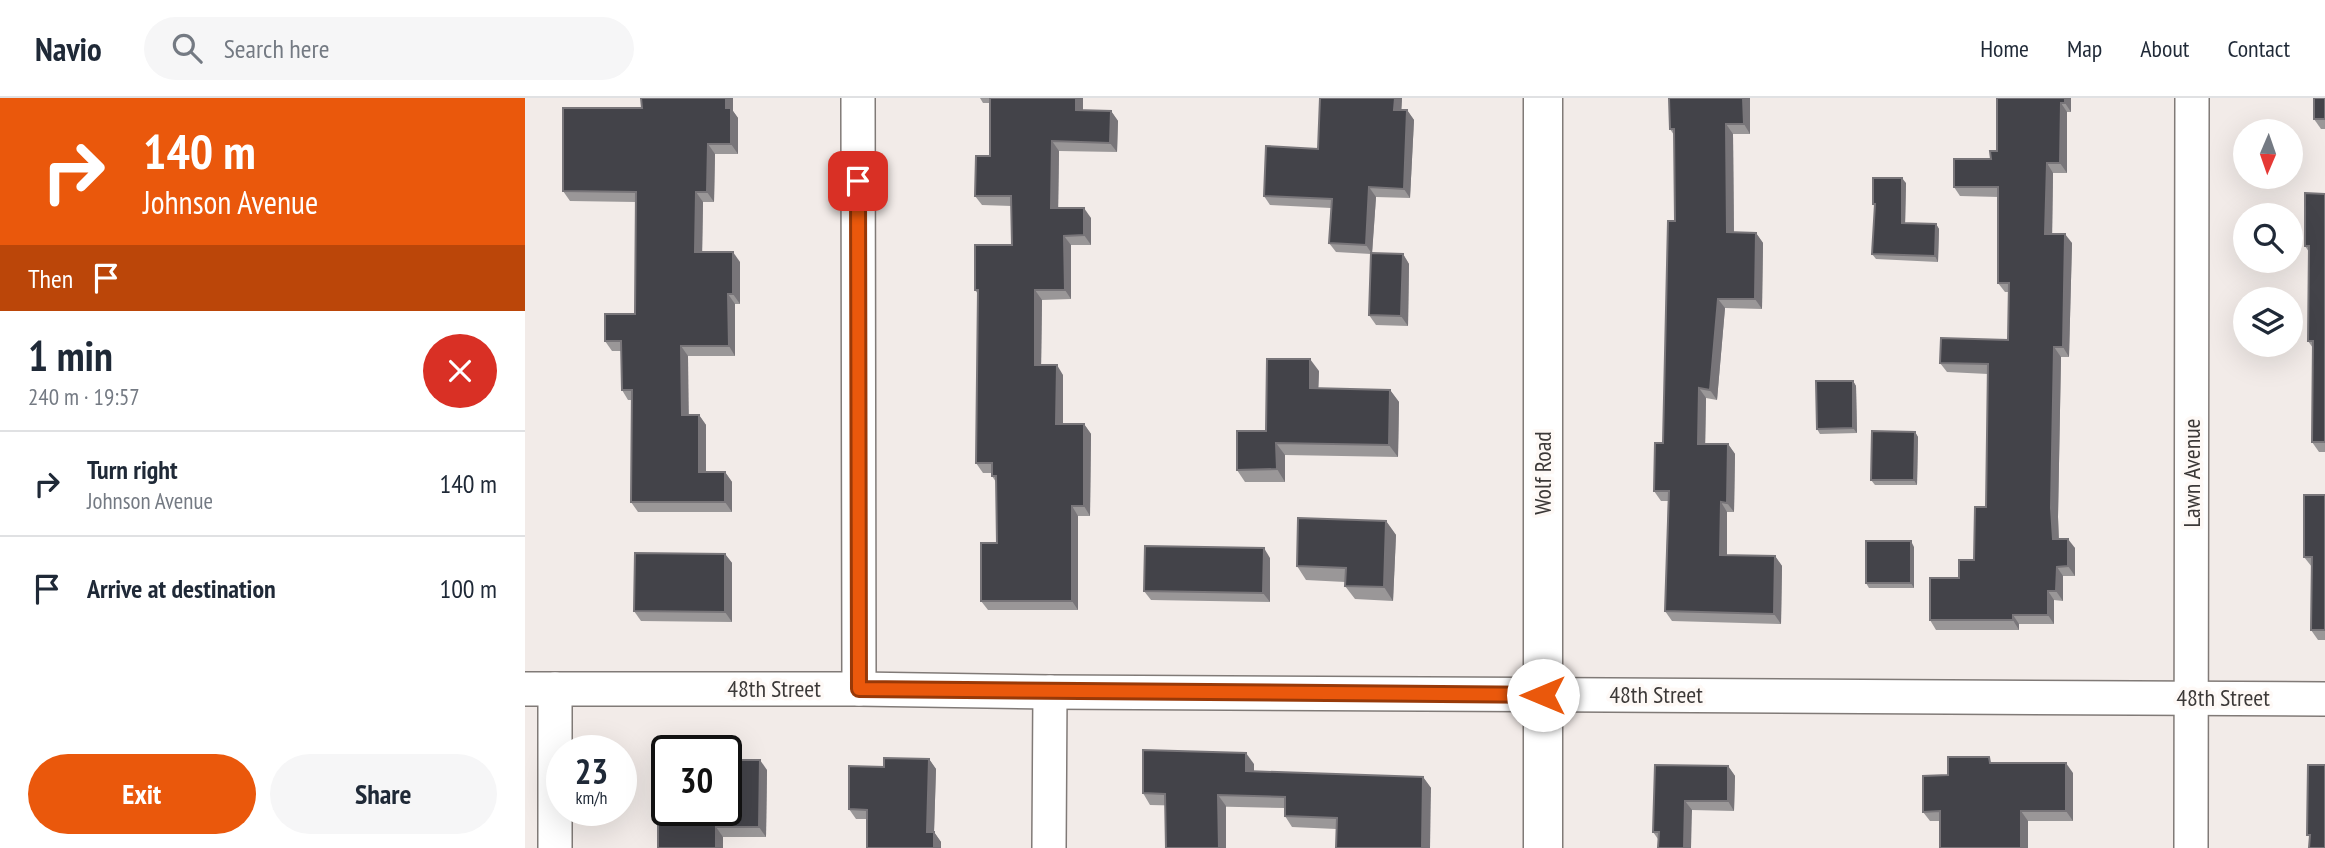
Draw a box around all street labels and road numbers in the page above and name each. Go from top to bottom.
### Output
street label: Lawn Avenue [2176,418,2207,528]
street label: Wolf Road [1527,431,1558,515]
street label: 48th Street [727,673,821,704]
street label: 48th Street [1609,679,1703,710]
street label: 48th Street [2176,682,2270,713]

